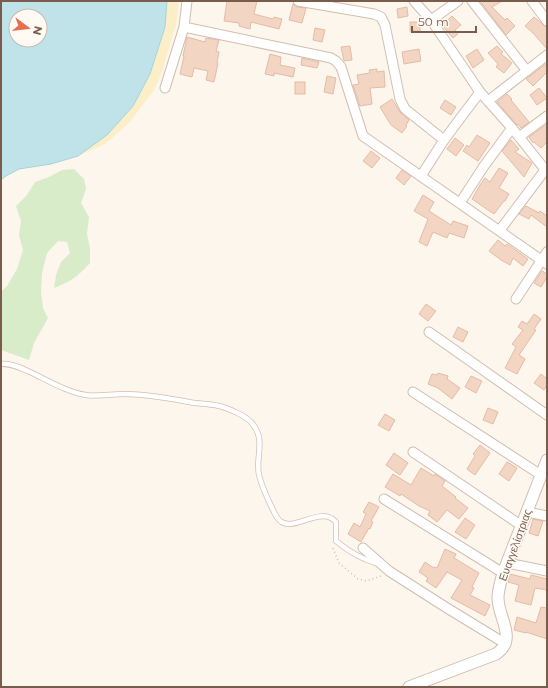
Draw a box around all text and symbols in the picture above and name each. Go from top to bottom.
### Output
north arrow [8,8,48,48]
scale bar [412,8,476,34]
text: 50 m [418,14,449,29]
text: N [30,24,46,37]
street label: Ευαγγελίστριας [496,507,534,583]

